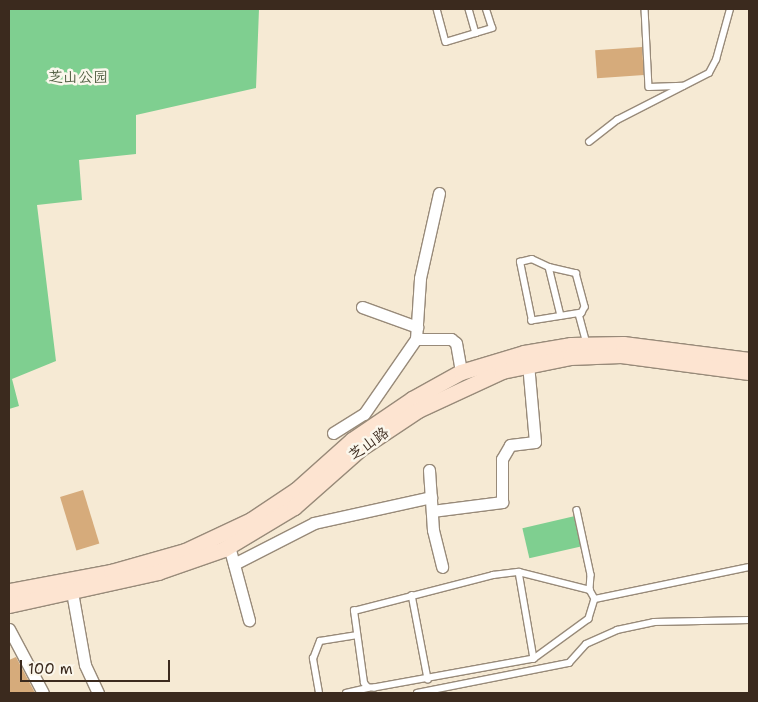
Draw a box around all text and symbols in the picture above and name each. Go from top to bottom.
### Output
park label: 芝山公园 [48,69,108,87]
street label: 芝山路 [346,423,392,465]
scale bar [22,650,172,682]
text: 100 m [28,659,73,679]

